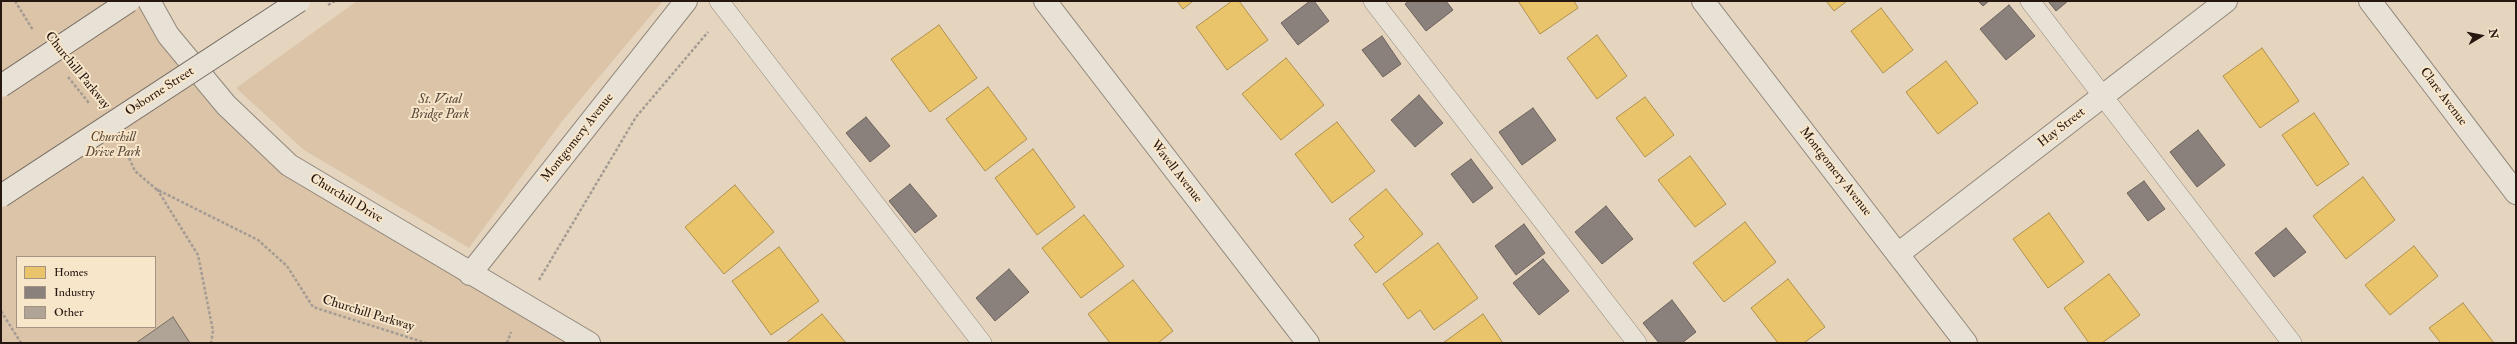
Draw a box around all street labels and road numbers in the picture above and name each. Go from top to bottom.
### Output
street label: Churchill Parkway [41,29,113,113]
street label: Osborne Street [123,64,197,120]
street label: Clare Avenue [2416,65,2470,129]
street label: Montgomery Avenue [538,90,618,186]
street label: Hay Street [2035,105,2089,151]
street label: Montgomery Avenue [1795,124,1875,220]
street label: Wavell Avenue [1147,138,1205,206]
street label: Churchill Drive [307,171,385,227]
street label: Churchill Parkway [320,293,416,335]

